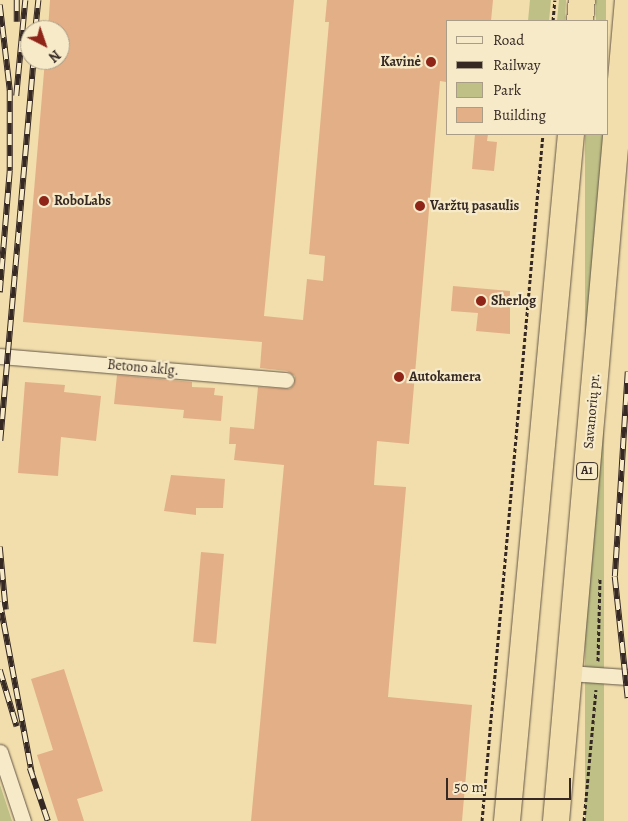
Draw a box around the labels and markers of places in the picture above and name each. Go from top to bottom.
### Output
place label: Kavinė [380,54,421,70]
marker: Kavinė [425,56,437,68]
place label: RoboLabs [54,193,111,209]
marker: RoboLabs [38,195,50,207]
place label: Varžtų pasaulis [430,198,519,214]
marker: Varžtų pasaulis [414,200,426,212]
place label: Sherlog [491,293,536,309]
marker: Sherlog [475,295,487,307]
place label: Autokamera [409,369,481,385]
marker: Autokamera [393,371,405,383]

